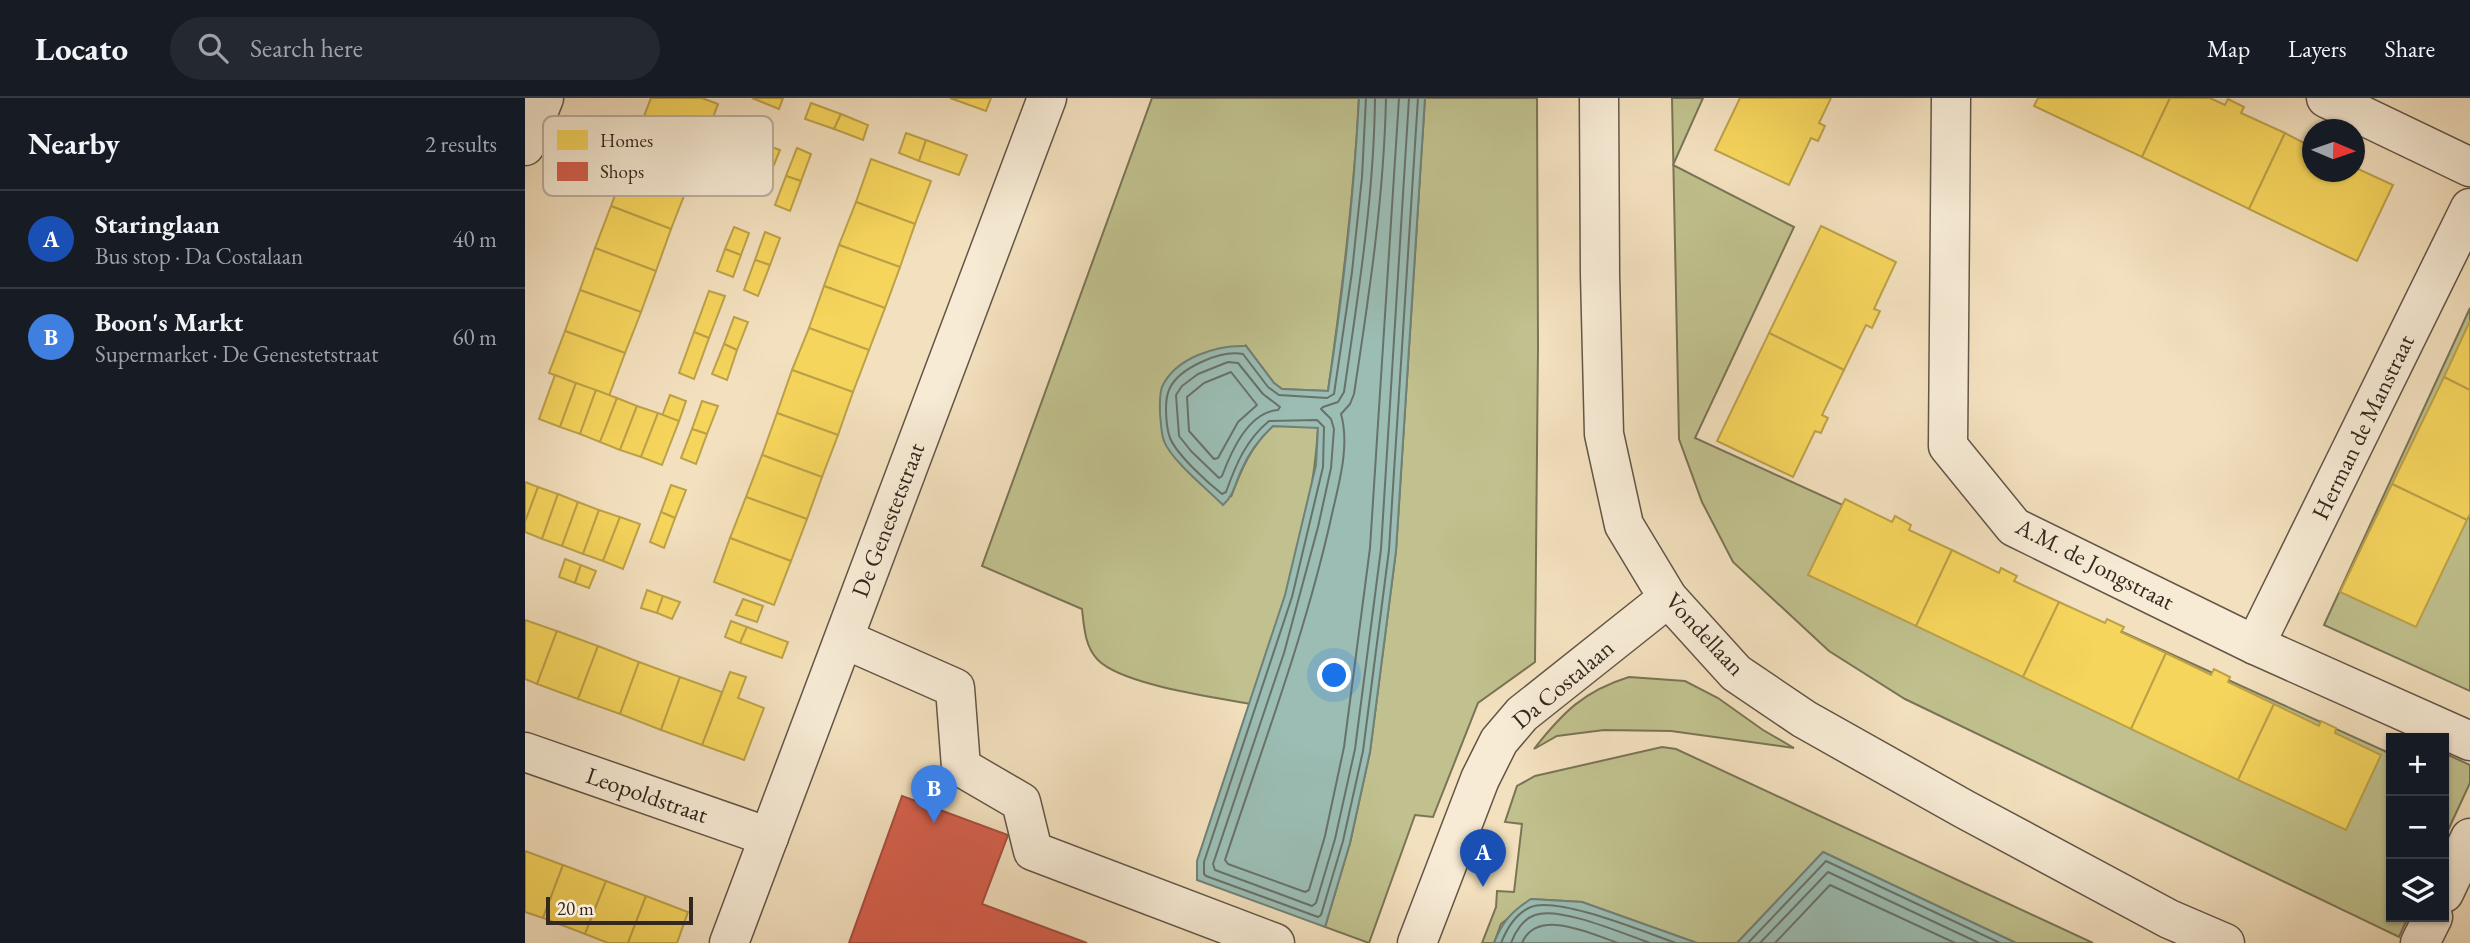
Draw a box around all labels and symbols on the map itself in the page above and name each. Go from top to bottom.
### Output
legend [543,116,773,196]
north arrow [2302,119,2365,182]
text: Homes [600,128,653,153]
text: Shops [600,159,644,184]
street label: Herman de Manstraat [2304,329,2421,524]
street label: De Genestetstraat [844,438,931,602]
street label: A.M. de Jongstraat [2010,510,2180,617]
street label: Vondellaan [1659,585,1752,682]
street label: Da Costalaan [1505,632,1620,735]
your location [1317,658,1351,692]
street label: Leopoldstraat [582,759,713,830]
pin: B [911,765,957,823]
pin: A [1460,829,1506,887]
scale bar [546,894,693,926]

